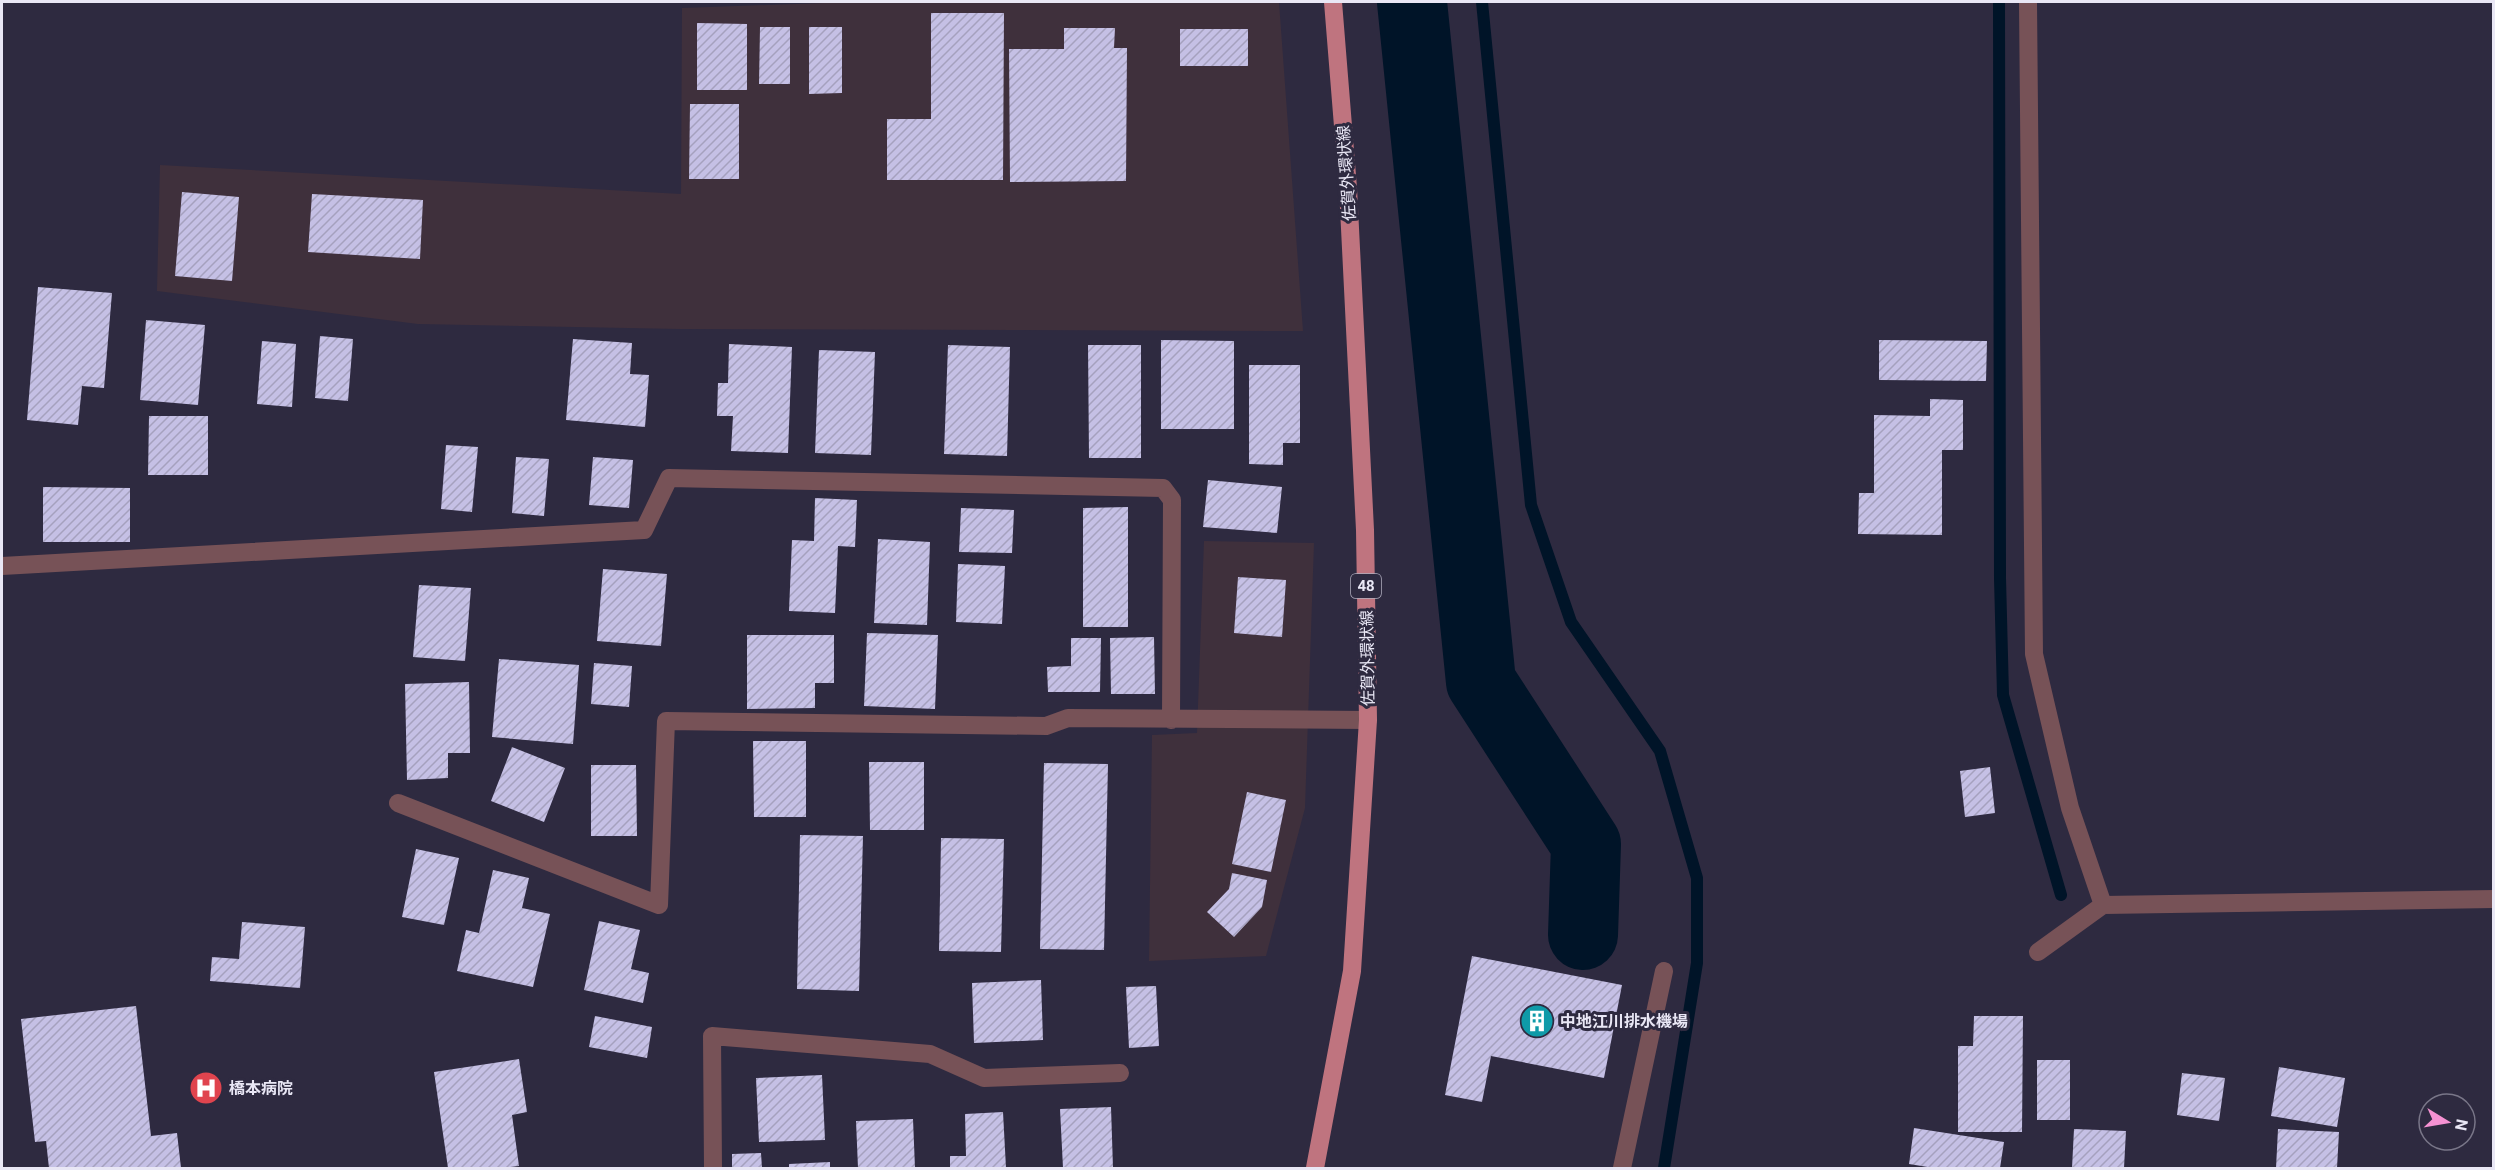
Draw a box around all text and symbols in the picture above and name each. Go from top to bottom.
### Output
street label: 佐賀外環状線 [1334,124,1359,222]
road number: 48 [1351,574,1381,598]
street label: 佐賀外環状線 [1357,610,1378,706]
building icon: 中地江川排水機場 [1519,1003,1555,1039]
place label: 中地江川排水機場 [1560,1012,1688,1031]
hospital icon: 橋本病院 [188,1070,224,1106]
place label: 橋本病院 [229,1079,293,1098]
north arrow [2417,1092,2477,1152]
text: N [2451,1117,2472,1132]

